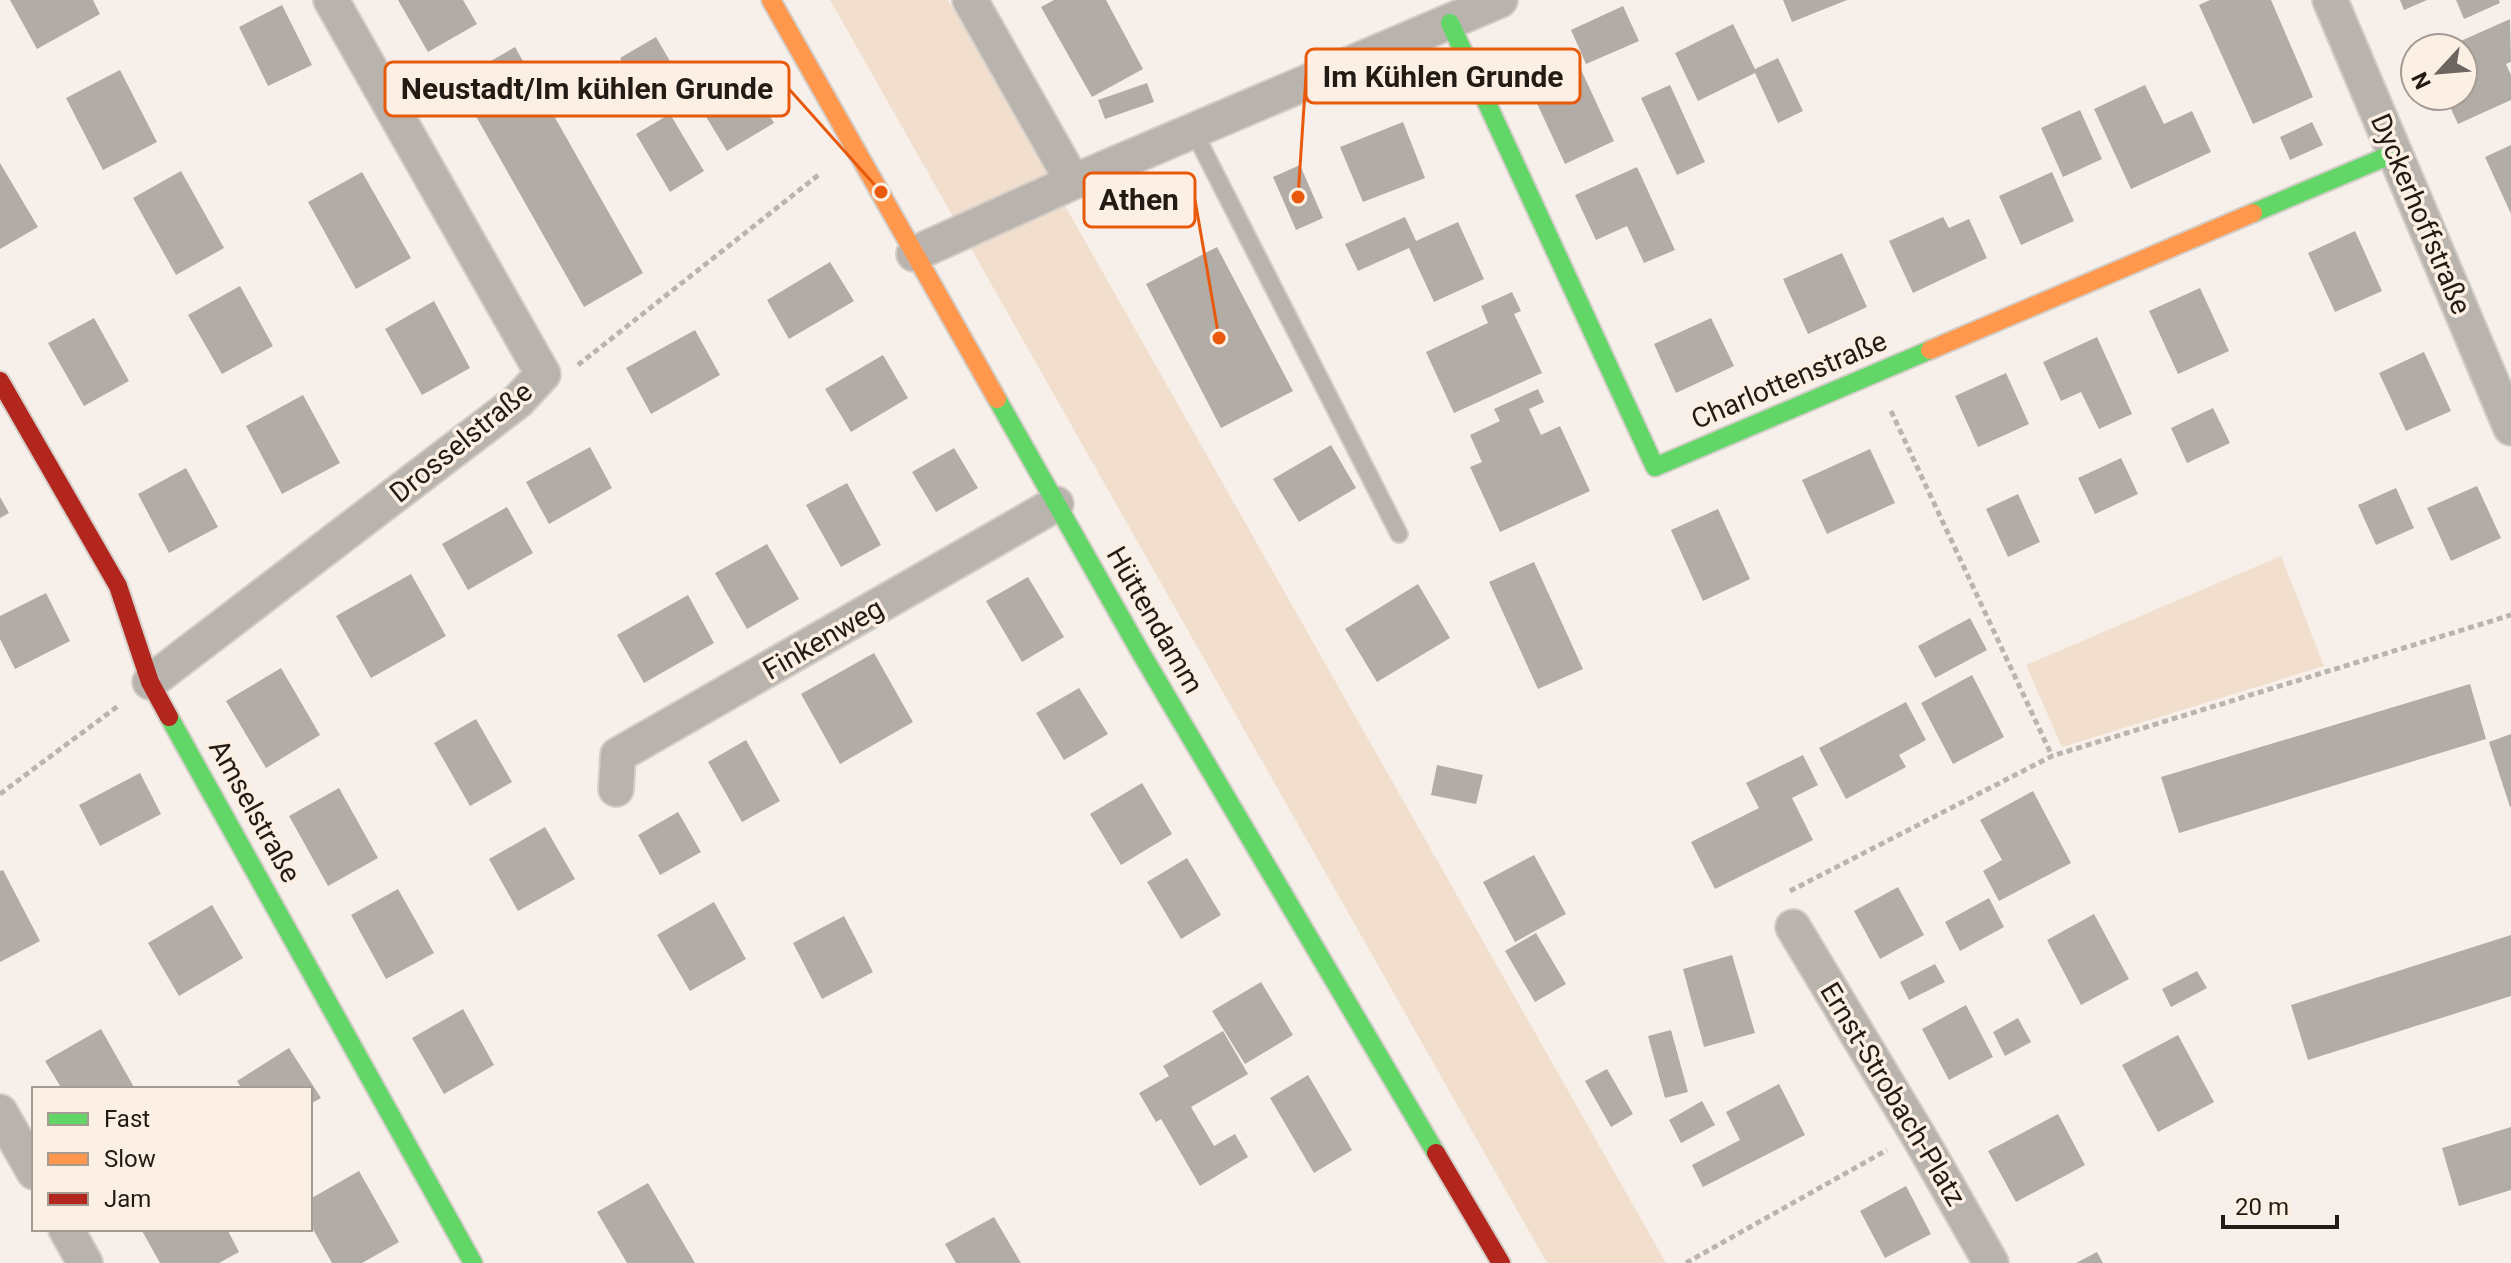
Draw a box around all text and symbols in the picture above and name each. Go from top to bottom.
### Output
north arrow [2399,32,2479,112]
callout: Im Kühlen Grunde [1306,49,1580,103]
text: Im Kühlen Grunde [1322,59,1564,94]
callout: Neustadt/Im kühlen Grunde [385,62,789,116]
text: N [2407,68,2436,93]
text: Neustadt/Im kühlen Grunde [401,71,773,106]
street label: Dyckerhoffstraße [2364,109,2478,319]
callout: Athen [1084,173,1195,227]
text: Athen [1099,182,1179,217]
street label: Charlottenstraße [1686,324,1892,436]
street label: Drosselstraße [383,375,539,509]
street label: Hüttendamm [1100,541,1210,699]
street label: Finkenweg [757,591,889,687]
street label: Amselstraße [202,734,308,888]
street label: Ernst-Strobach-Platz [1813,976,1973,1212]
legend [32,1087,312,1231]
text: Fast [104,1105,150,1133]
text: Slow [104,1145,156,1173]
scale bar [2223,1179,2337,1229]
text: Jam [104,1185,151,1213]
text: 20 m [2235,1193,2289,1221]

